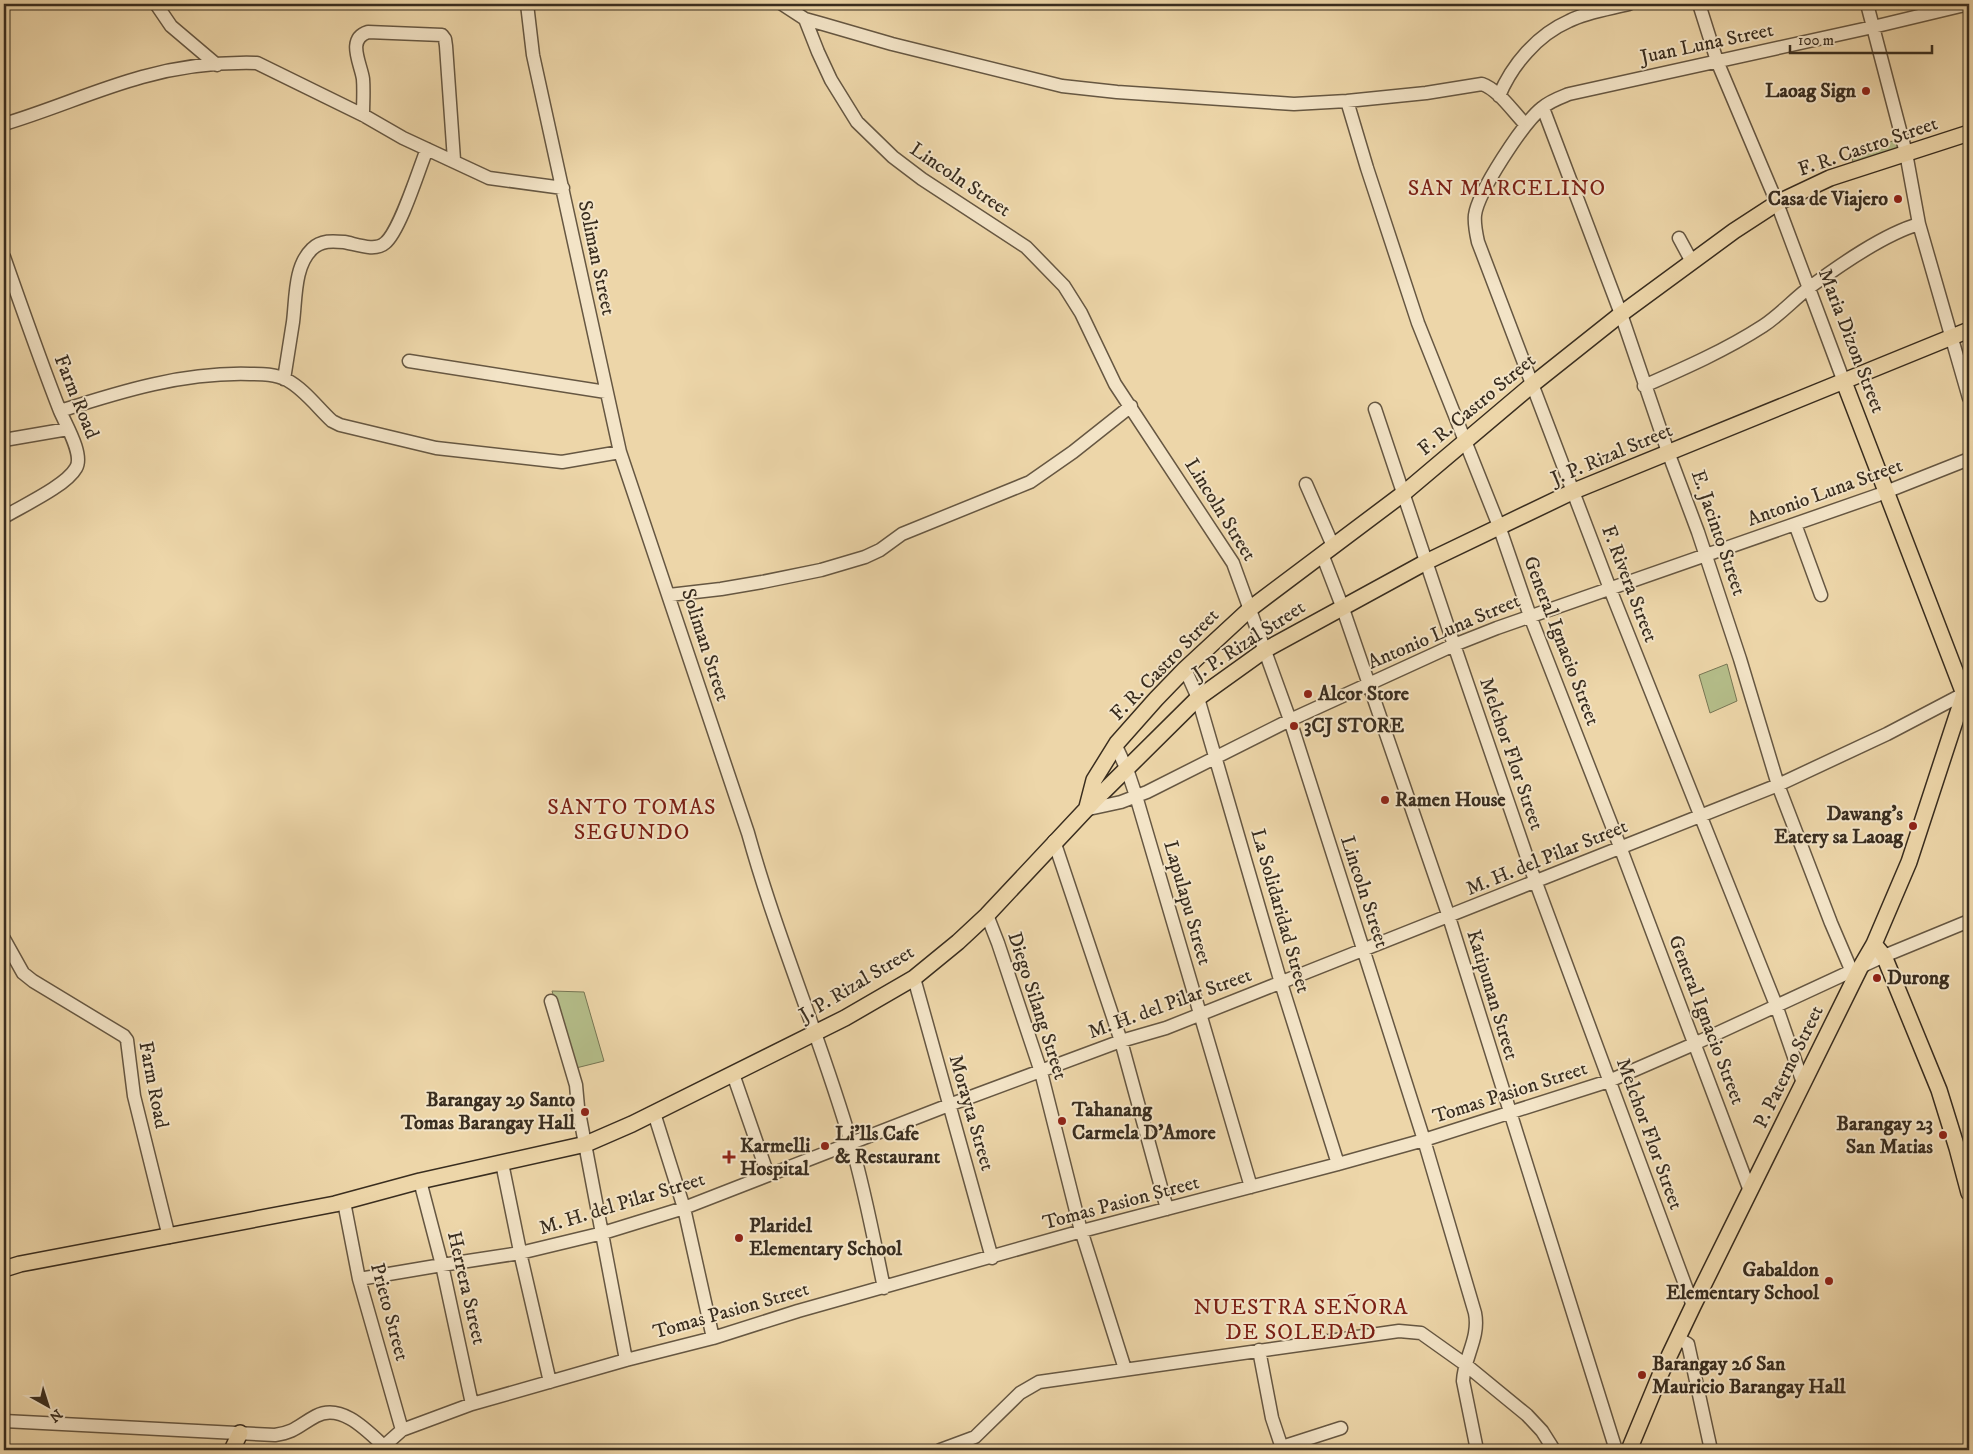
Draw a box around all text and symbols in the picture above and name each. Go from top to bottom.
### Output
street label: Juan Luna Street [1636,18,1776,71]
scale bar [1790,22,1933,54]
text: 100 m [1798,31,1834,50]
place label: Laoag Sign [1765,79,1857,104]
marker: Laoag Sign [1860,85,1872,97]
street label: F. R. Castro Street [1795,111,1941,183]
street label: Lincoln Street [905,137,1015,223]
district label: SAN MARCELINO [1408,175,1606,202]
place label: Casa de Viajero [1768,187,1888,212]
marker: Casa de Viajero [1892,193,1904,205]
street label: Soliman Street [572,198,620,318]
street label: Maria Dizon Street [1812,265,1890,417]
street label: F. R. Castro Street [1413,348,1541,462]
street label: Farm Road [48,351,104,443]
street label: J. P. Rizal Street [1546,418,1676,493]
street label: Antonio Luna Street [1744,453,1906,533]
street label: Lincoln Street [1179,454,1261,566]
street label: E. Jacinto Street [1685,467,1751,599]
street label: F. Rivera Street [1595,522,1663,646]
street label: General Ignacio Street [1517,553,1605,729]
street label: Soliman Street [675,586,735,704]
street label: Antonio Luna Street [1364,589,1524,675]
street label: J. P. Rizal Street [1186,595,1310,688]
street label: F. R. Castro Street [1105,604,1225,726]
street label: Melchor Flor Street [1473,675,1549,833]
place label: Alcor Store [1317,682,1410,707]
marker: Alcor Store [1302,688,1314,700]
place label: 3CJ STORE [1304,714,1404,739]
marker: 3CJ STORE [1288,720,1300,732]
place label: Ramen House [1395,788,1506,813]
district label: SANTO TOMAS SEGUNDO [547,794,717,846]
marker: Ramen House [1379,794,1391,806]
place label: Dawang's Eatery sa Laoag [1774,802,1904,850]
street label: M. H. del Pilar Street [1463,814,1631,902]
marker: Dawang's Eatery sa Laoag [1907,820,1919,832]
street label: La Solidaridad Street [1245,826,1315,996]
street label: Lincoln Street [1334,833,1394,951]
street label: Lapulapu Street [1157,838,1217,968]
street label: Katipunan Street [1460,927,1524,1063]
street label: Diego Silang Street [1001,929,1073,1083]
street label: General Ignacio Street [1662,932,1750,1108]
street label: J. P. Rizal Street [793,940,919,1029]
street label: M. H. del Pilar Street [1085,963,1255,1045]
place label: Durong [1887,966,1950,991]
marker: Durong [1871,972,1883,984]
street label: P. Paterno Street [1749,1002,1829,1132]
street label: Farm Road [132,1039,174,1131]
street label: Morayta Street [943,1052,999,1174]
street label: Melchor Flor Street [1610,1055,1688,1213]
street label: Tomas Pasion Street [1430,1056,1590,1130]
place label: Barangay 29 Santo Tomas Barangay Hall [400,1088,576,1136]
place label: Tahanang Carmela D'Amore [1071,1098,1216,1146]
marker: Barangay 29 Santo Tomas Barangay Hall [579,1106,591,1118]
place label: Barangay 23 San Matias [1836,1112,1933,1160]
marker: Tahanang Carmela D'Amore [1056,1115,1068,1127]
place label: Li'lls Cafe & Restaurant [835,1122,941,1170]
marker: Barangay 23 San Matias [1937,1129,1949,1141]
place label: Karmelli Hospital [740,1134,810,1182]
marker: Li'lls Cafe & Restaurant [819,1140,831,1152]
marker: Karmelli Hospital [722,1150,736,1164]
street label: M. H. del Pilar Street [536,1167,708,1241]
street label: Tomas Pasion Street [1040,1170,1202,1236]
place label: Plaridel Elementary School [749,1214,903,1262]
street label: Herrera Street [441,1229,491,1347]
marker: Plaridel Elementary School [733,1232,745,1244]
place label: Gabaldon Elementary School [1666,1258,1820,1306]
street label: Prieto Street [364,1260,414,1364]
marker: Gabaldon Elementary School [1823,1275,1835,1287]
street label: Tomas Pasion Street [650,1277,812,1345]
district label: NUESTRA SEÑORA DE SOLEDAD [1193,1293,1409,1346]
place label: Barangay 26 San Mauricio Barangay Hall [1652,1352,1847,1400]
marker: Barangay 26 San Mauricio Barangay Hall [1636,1369,1648,1381]
north arrow [22,1382,72,1432]
text: N [45,1405,66,1426]

